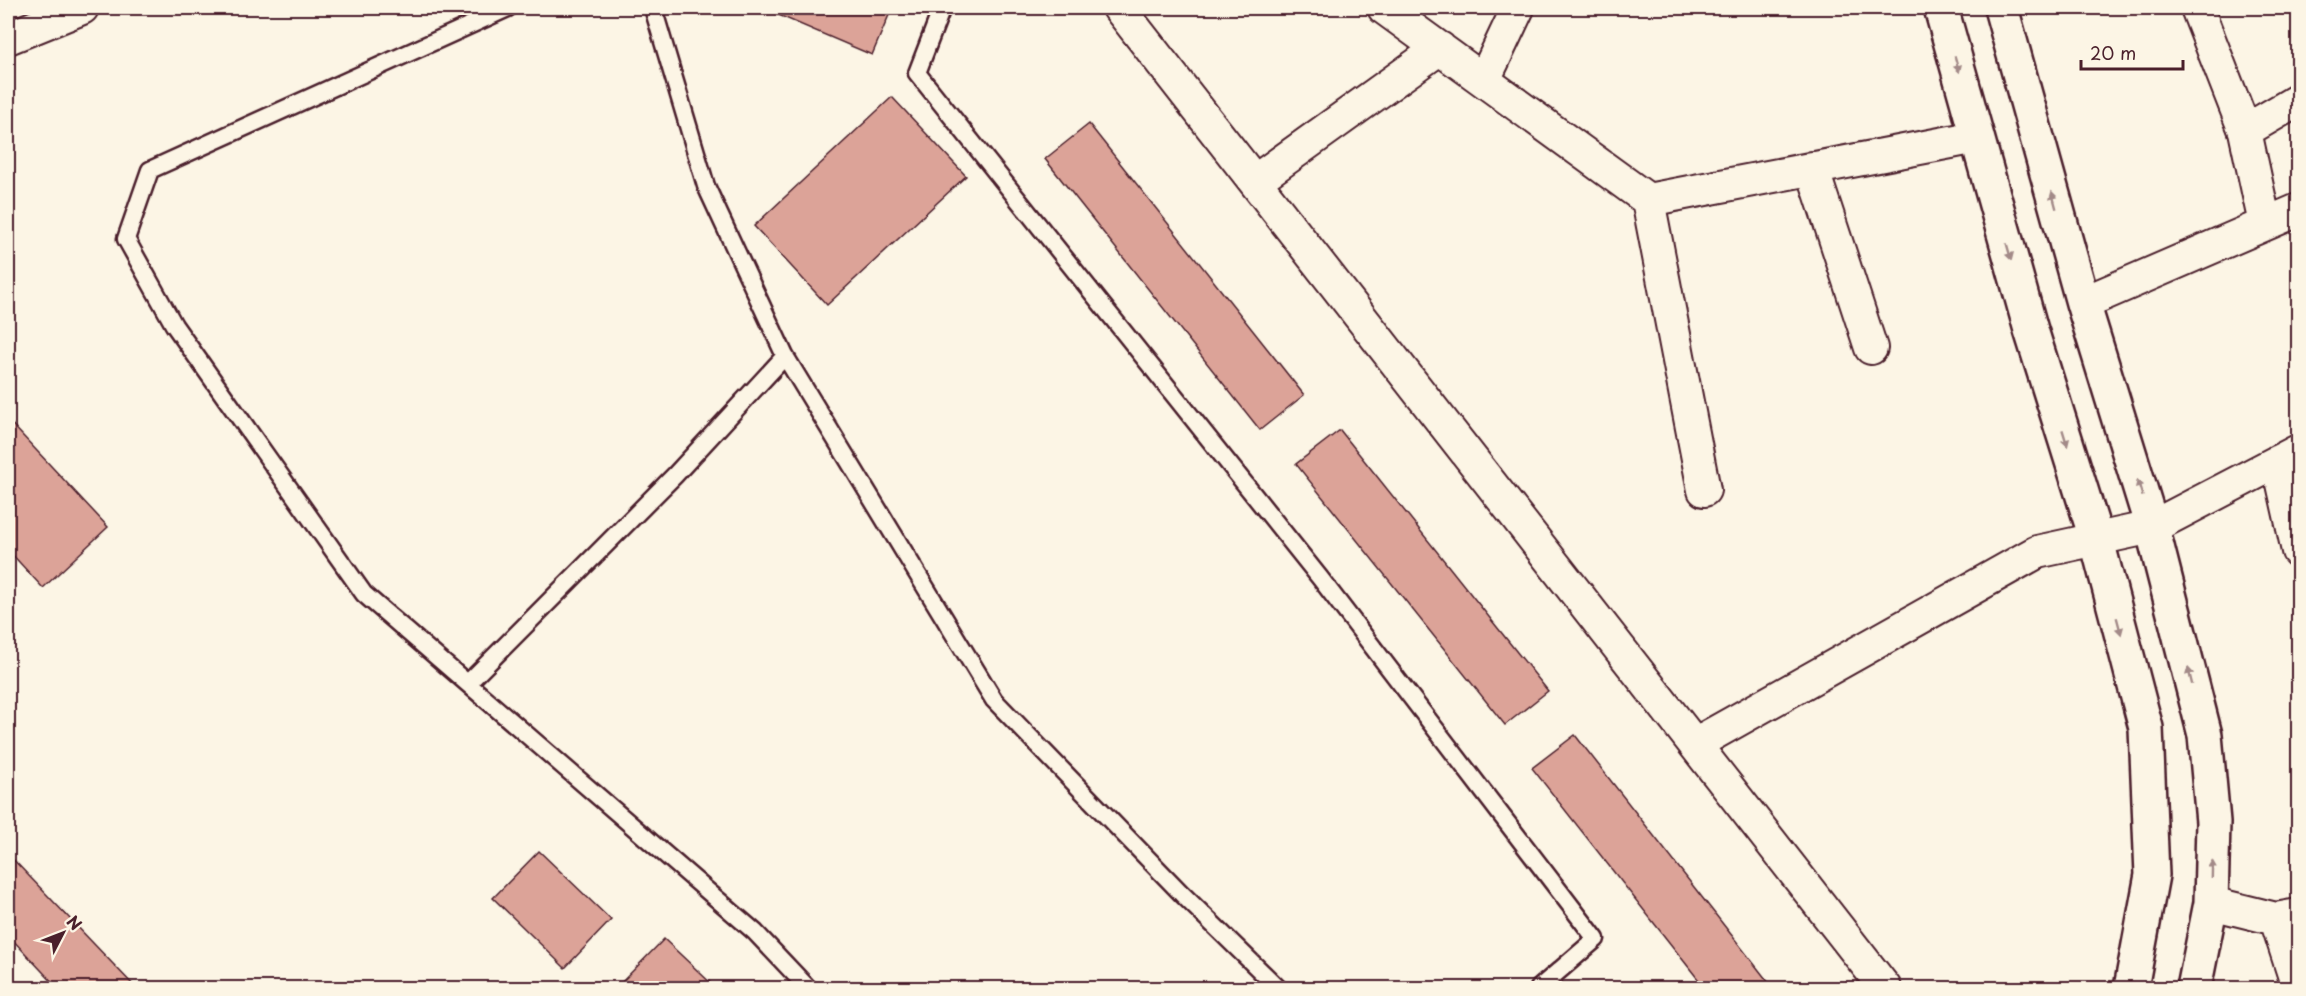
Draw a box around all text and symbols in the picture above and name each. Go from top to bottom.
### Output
scale bar [2081,33,2183,71]
text: 20 m [2090,39,2136,66]
one-way arrow [1952,55,1962,73]
one-way arrow [2049,191,2058,209]
one-way arrow [2005,243,2014,261]
one-way arrow [2061,429,2070,447]
one-way arrow [2135,479,2144,497]
one-way arrow [2115,616,2125,635]
one-way arrow [2185,667,2194,685]
one-way arrow [2207,859,2217,878]
north arrow [33,903,93,963]
text: N [62,910,88,935]

